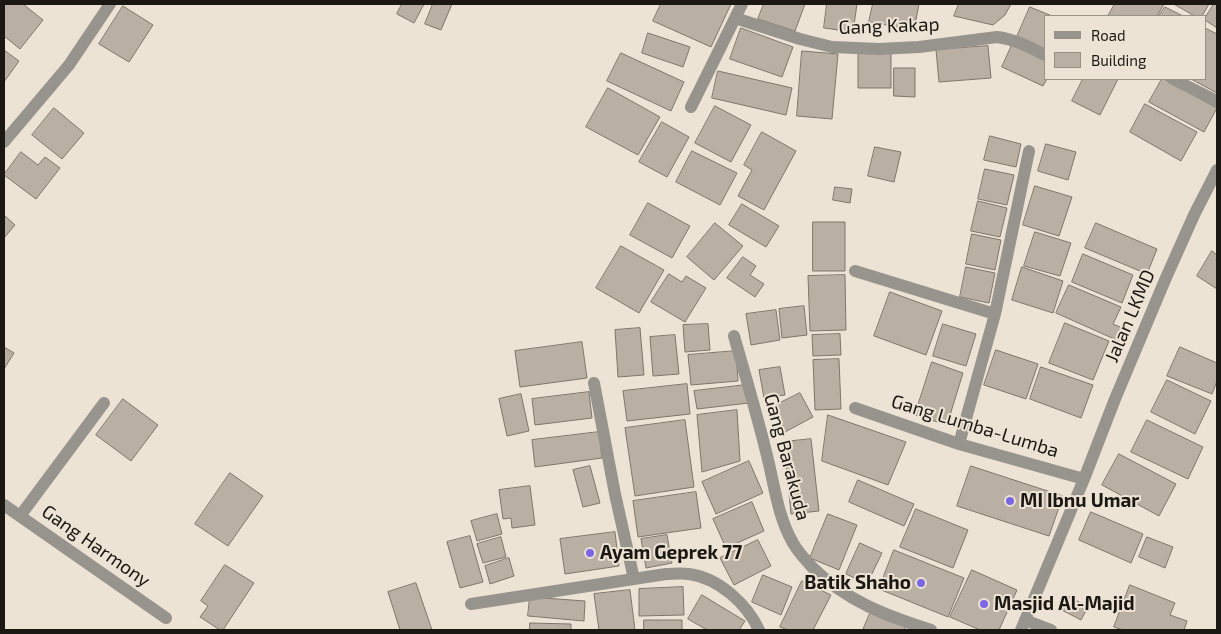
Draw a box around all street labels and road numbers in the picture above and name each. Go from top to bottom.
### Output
street label: Gang Kakap [838,13,940,39]
street label: Jalan LKMD [1100,266,1160,366]
street label: Gang Lumba-Lumba [889,390,1061,462]
street label: Gang Barakuda [759,391,815,523]
street label: Gang Harmony [37,500,155,592]

